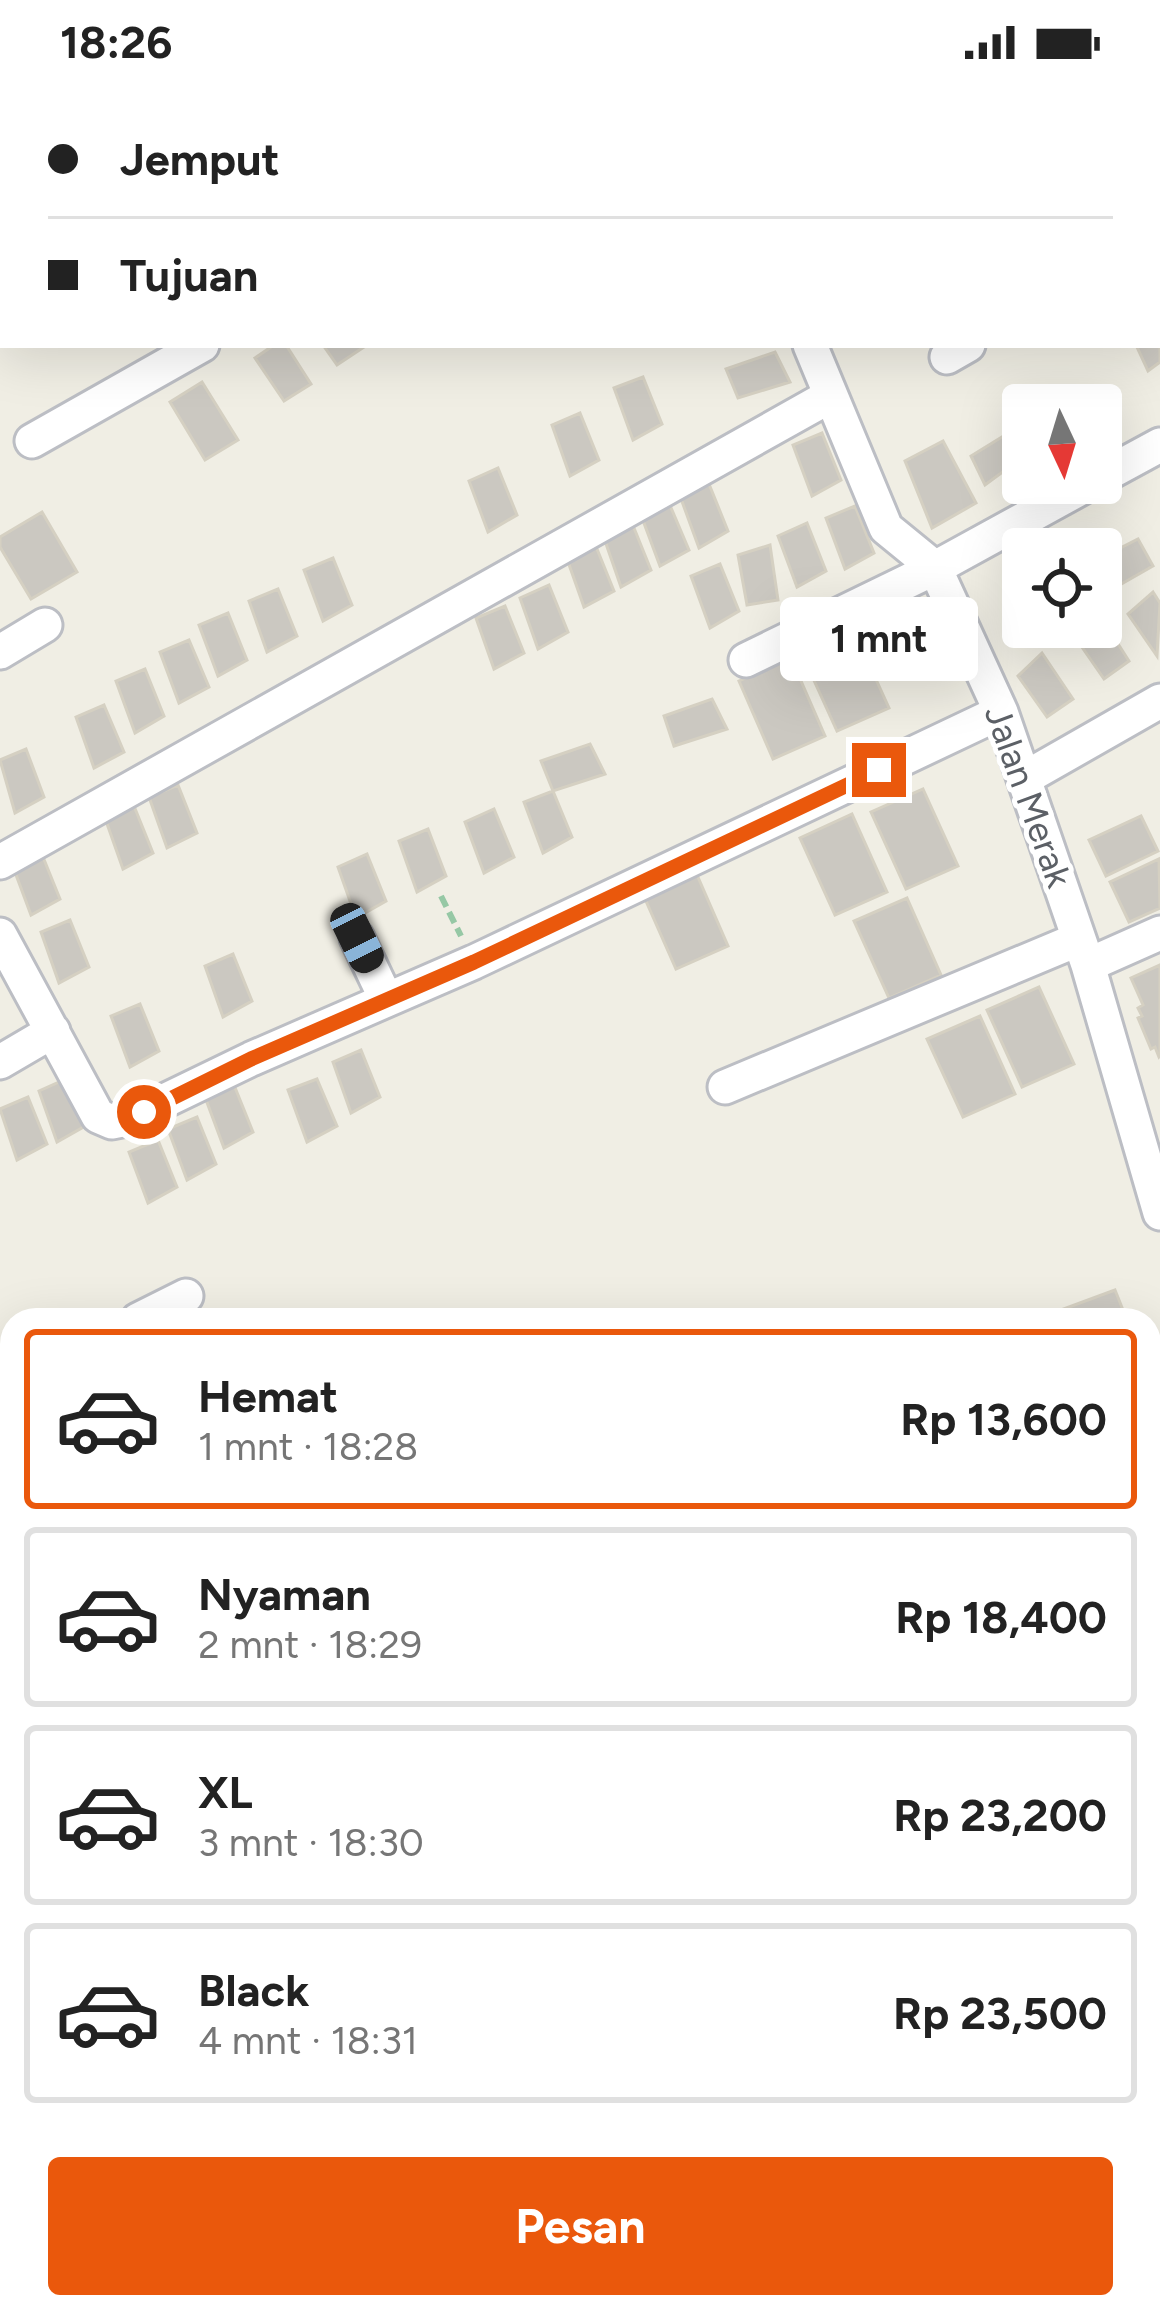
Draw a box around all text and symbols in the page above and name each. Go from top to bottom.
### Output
text: 18:26 [60,15,172,69]
text: Jemput [120,132,280,186]
text: Tujuan [120,248,258,302]
north arrow [1002,384,1122,504]
map controls [1002,384,1122,648]
button: locate [1002,528,1122,648]
callout: 1 mnt [780,596,978,680]
text: 1 mnt [830,615,928,662]
street label: Jalan Merak [976,699,1081,893]
route end [852,743,906,797]
car [325,898,389,978]
route start [117,1085,171,1139]
icon: car [54,1365,162,1473]
text: Hemat [198,1369,338,1423]
text: Rp 13,600 [900,1392,1107,1446]
text: 1 mnt · 18:28 [198,1423,418,1470]
icon: car [54,1563,162,1671]
text: Nyaman [198,1567,371,1621]
text: Rp 18,400 [895,1590,1107,1644]
text: 2 mnt · 18:29 [198,1621,422,1668]
icon: car [54,1761,162,1869]
text: XL [198,1765,253,1819]
text: Rp 23,200 [893,1788,1107,1842]
text: 3 mnt · 18:30 [198,1819,424,1866]
icon: car [54,1959,162,2067]
text: Black [198,1963,309,2017]
text: Rp 23,500 [893,1986,1107,2040]
text: 4 mnt · 18:31 [198,2017,418,2064]
button: Pesan [48,2157,1113,2295]

